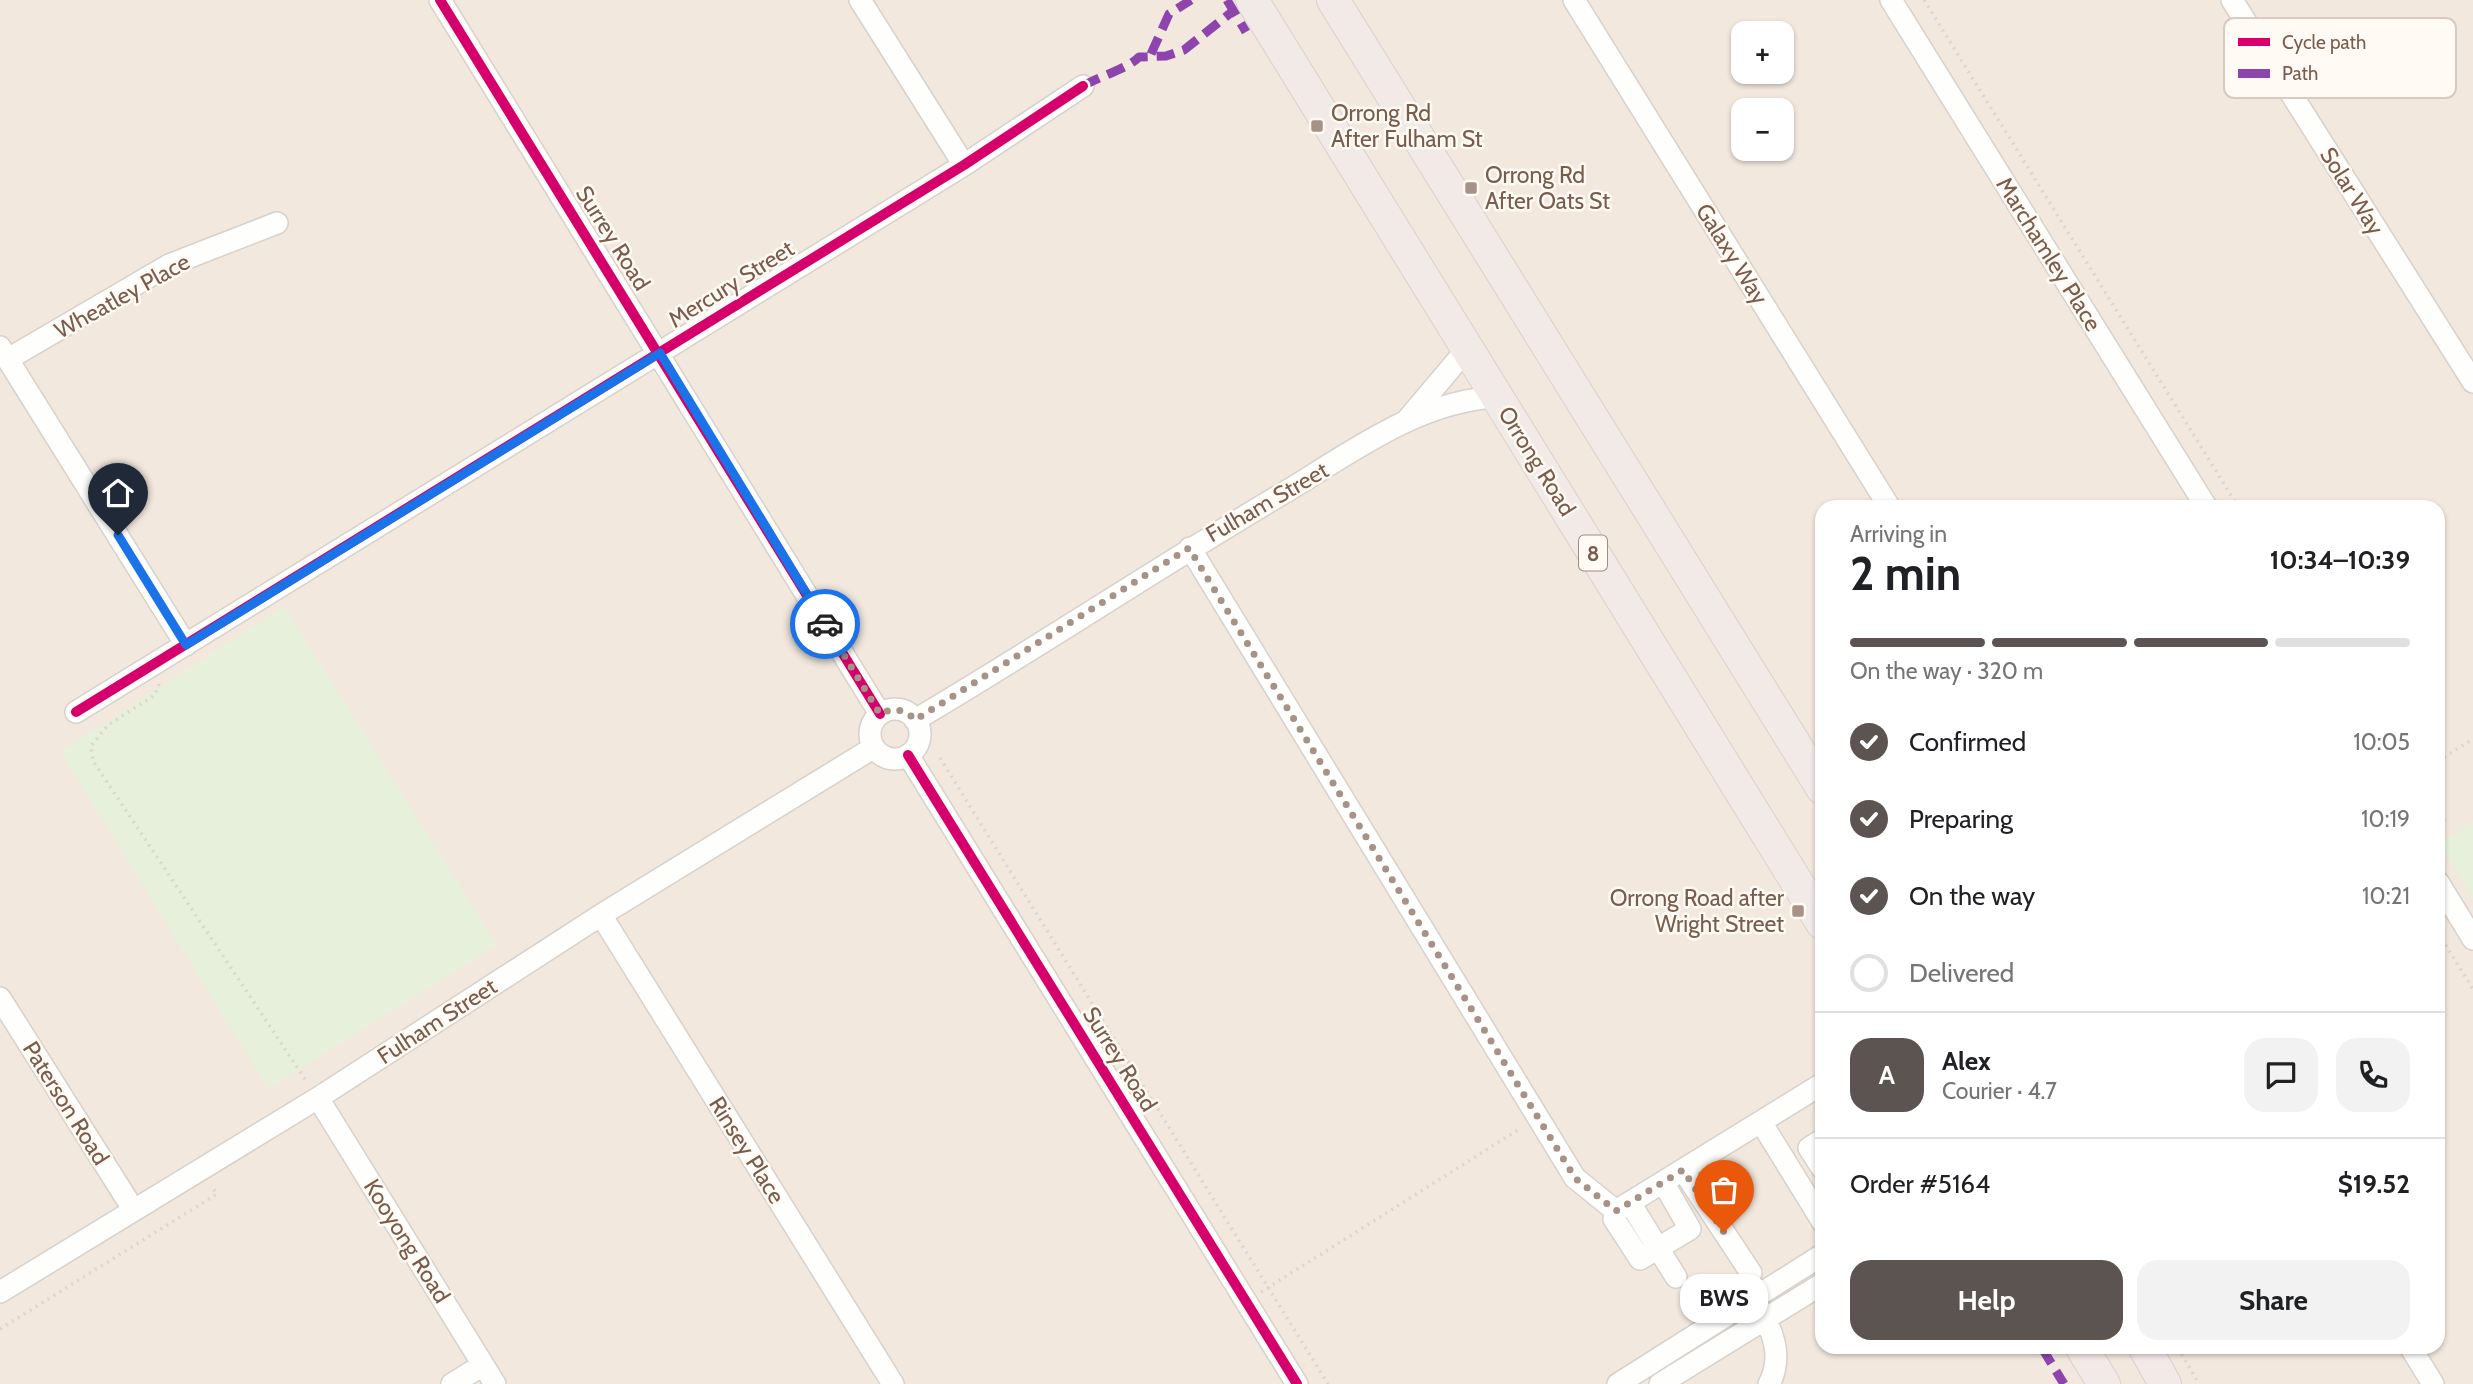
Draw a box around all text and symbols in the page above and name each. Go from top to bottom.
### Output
legend [2224,18,2456,98]
map controls [1731,21,1794,161]
button: + [1731,21,1794,84]
text: Cycle path [2282,31,2366,54]
text: Path [2282,62,2318,85]
button: − [1731,98,1794,161]
place label: Orrong Rd After Fulham St [1331,99,1483,153]
marker: Orrong Rd After Fulham St [1309,118,1325,134]
street label: Solar Way [2314,142,2390,240]
place label: Orrong Rd After Oats St [1485,161,1610,215]
street label: Marchamley Place [1990,172,2108,336]
marker: Orrong Rd After Oats St [1463,180,1479,196]
street label: Surrey Road [570,181,656,295]
street label: Galaxy Way [1690,198,1774,310]
street label: Mercury Street [663,234,799,334]
street label: Wheatley Place [50,247,195,345]
street label: Orrong Road [1492,401,1582,521]
street label: Fulham Street [1201,456,1333,548]
pin [88,463,148,535]
icon: home [99,474,137,512]
text: Arriving in [1850,520,1947,548]
road number: 8 [1579,536,1607,570]
text: 10:34–10:39 [2270,544,2410,576]
text: 2 min [1850,546,1961,602]
courier [790,589,860,659]
icon: car [806,605,844,643]
text: On the way · 320 m [1850,657,2043,685]
icon: check [1850,723,1888,761]
text: Confirmed [1909,726,2026,758]
text: 10:05 [2353,728,2410,756]
icon: check [1850,800,1888,838]
text: Preparing [1909,803,2013,835]
text: 10:19 [2361,805,2410,833]
icon: check [1850,877,1888,915]
text: On the way [1909,880,2035,912]
text: 10:21 [2362,882,2410,910]
place label: Orrong Road after Wright Street [1610,884,1785,938]
marker: Orrong Road after Wright Street [1790,903,1806,919]
text: Delivered [1909,957,2014,989]
street label: Fulham Street [372,972,502,1070]
street label: Surrey Road [1077,1002,1163,1116]
street label: Paterson Road [17,1036,115,1170]
button: chat [2244,1038,2318,1112]
button: phone [2336,1038,2410,1112]
text: Alex [1942,1045,1991,1077]
text: A [1879,1059,1895,1091]
text: Courier · 4.7 [1942,1077,2057,1105]
street label: Rinsey Place [703,1091,791,1209]
pin [1694,1160,1754,1232]
text: Order #5164 [1850,1168,1990,1200]
text: $19.52 [2338,1168,2410,1200]
icon: bag [1705,1171,1743,1209]
street label: Kooyong Road [358,1174,456,1308]
button: Help [1850,1260,2123,1340]
button: Share [2137,1260,2410,1340]
callout: BWS [1680,1274,1768,1323]
text: BWS [1699,1284,1749,1312]

